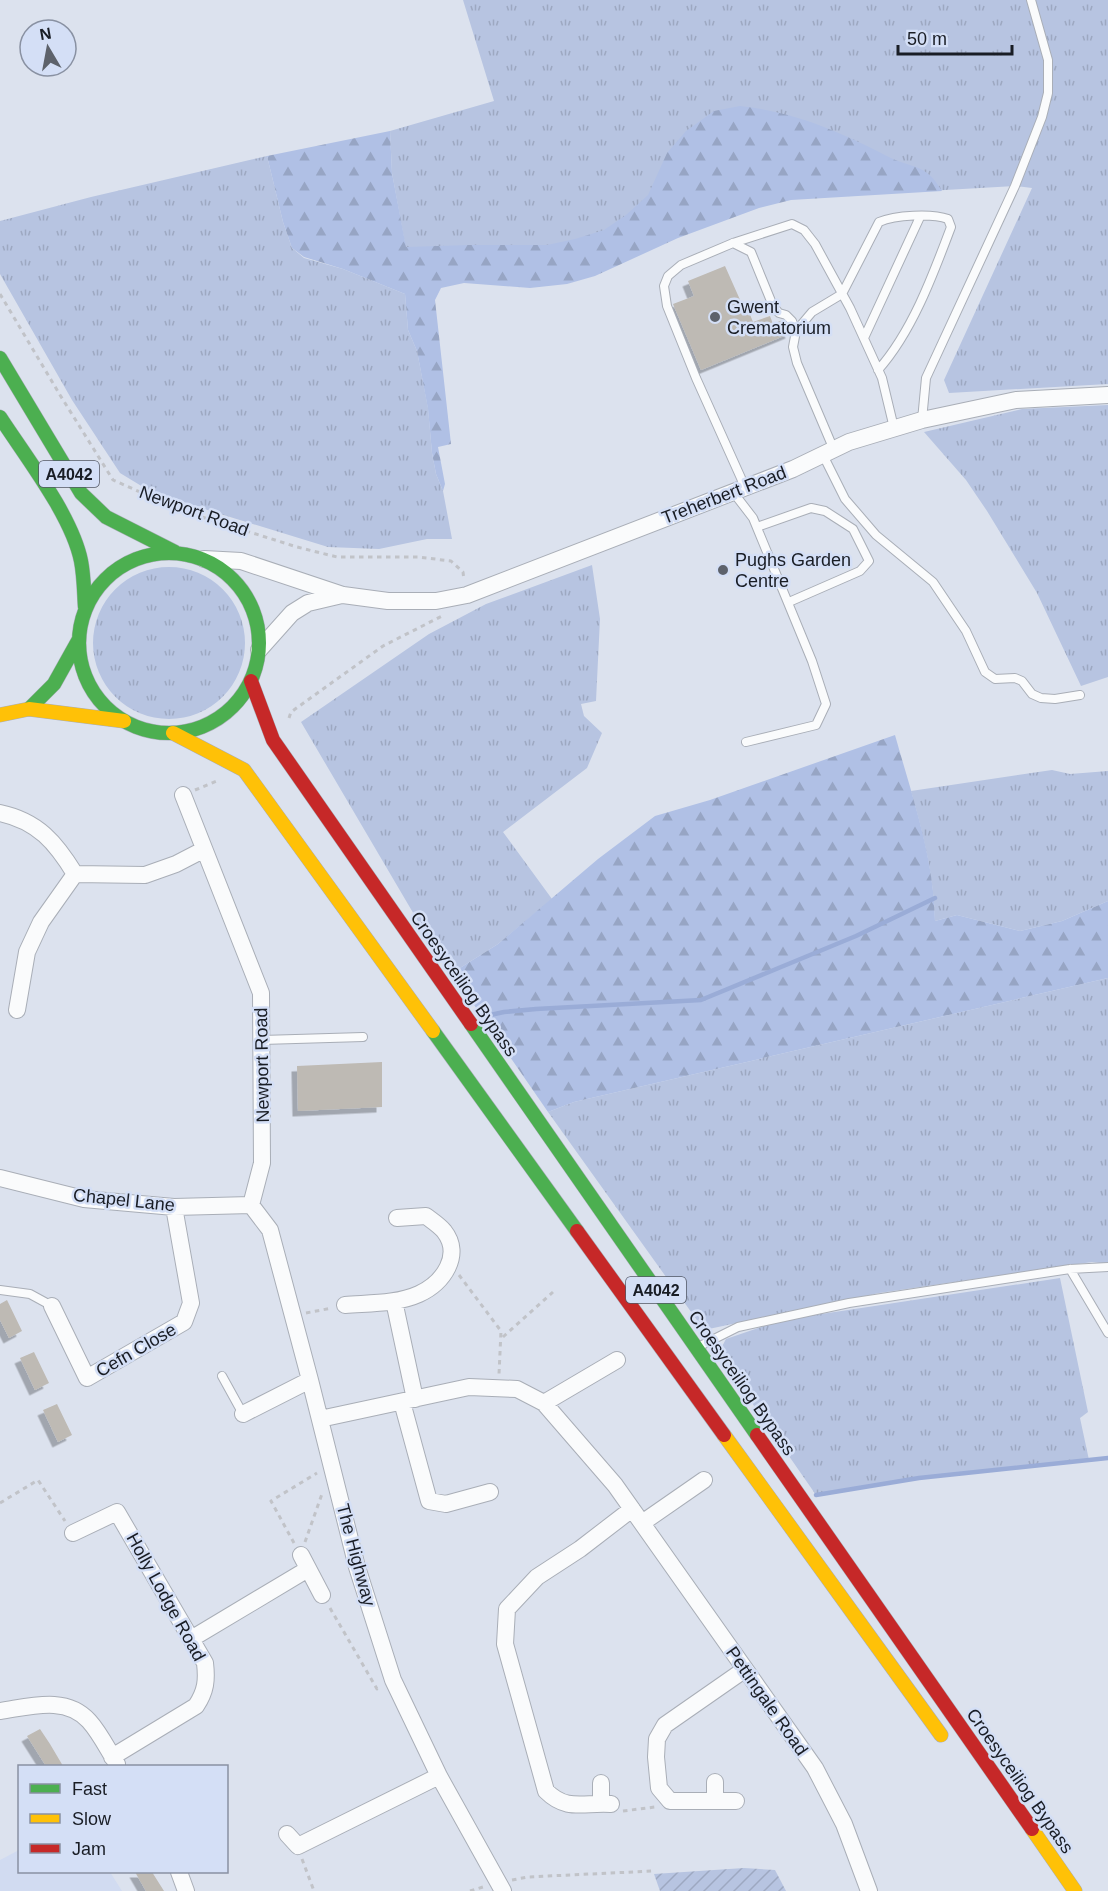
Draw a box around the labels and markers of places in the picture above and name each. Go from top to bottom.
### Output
place label: Gwent Crematorium [727,297,831,338]
marker: Gwent Crematorium [708,310,722,324]
place label: Pughs Garden Centre [735,550,851,591]
marker: Pughs Garden Centre [716,563,730,577]

